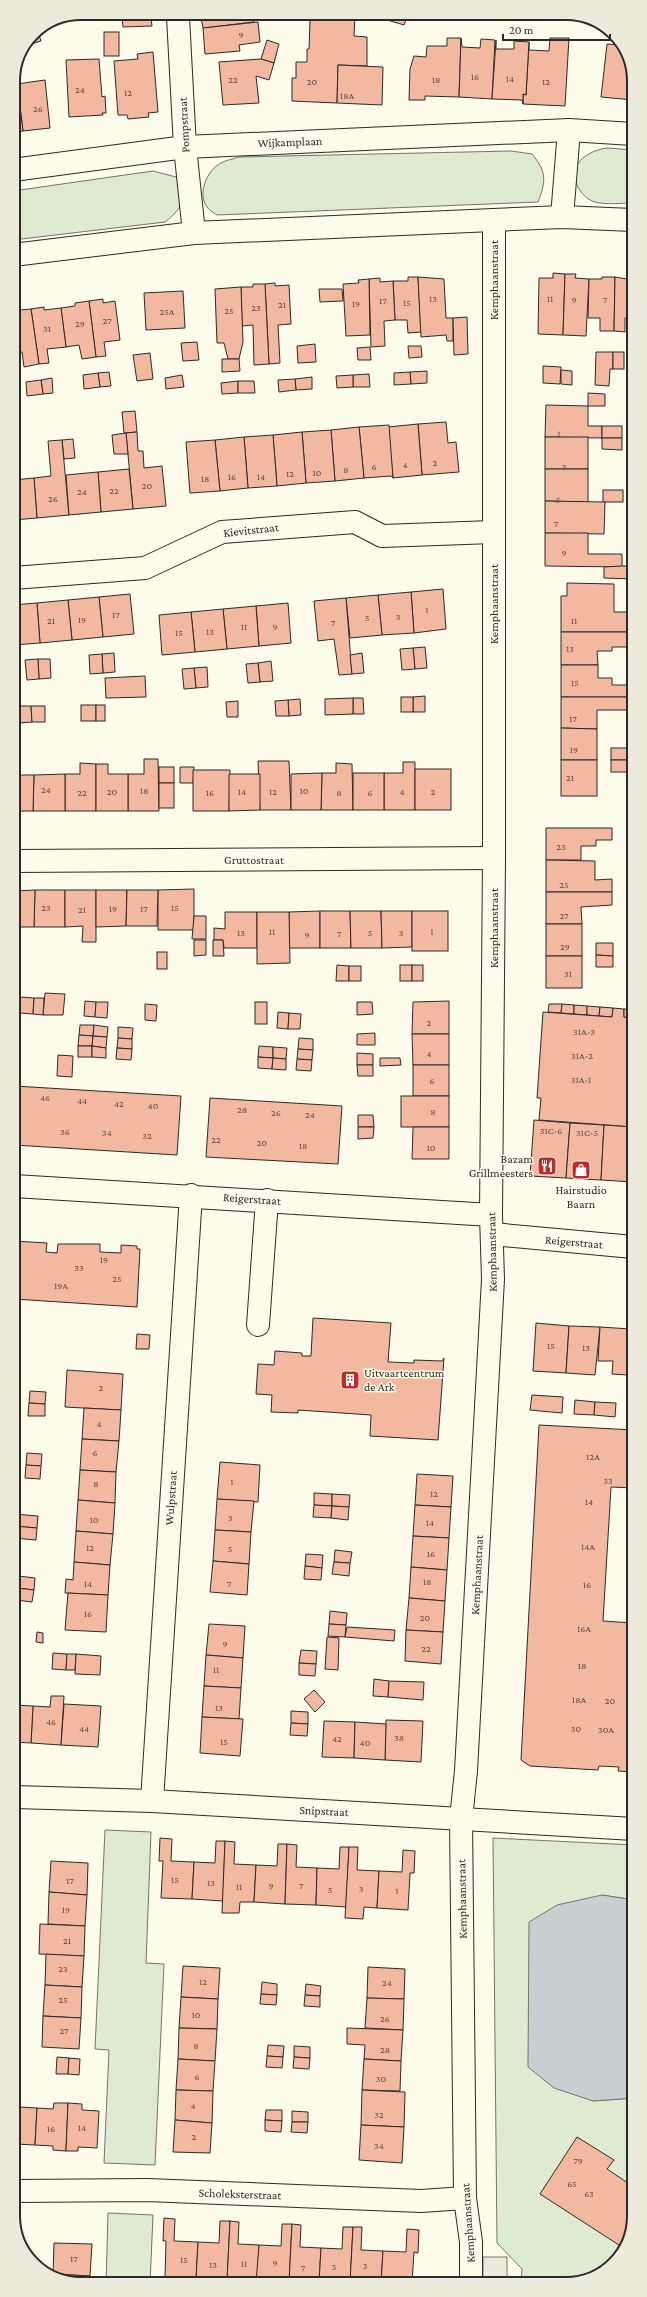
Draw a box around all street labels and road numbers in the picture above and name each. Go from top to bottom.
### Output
street label: Pompstraat [176,96,192,153]
street label: Wijkamplaan [257,134,323,150]
street label: Kemphaanstraat [487,239,501,320]
street label: Kievitstraat [223,520,280,540]
street label: Kemphaanstraat [487,563,501,644]
street label: Gruttostraat [224,853,285,867]
street label: Kemphaanstraat [487,887,501,968]
street label: Reigerstraat [223,1190,282,1208]
street label: Kemphaanstraat [484,1211,500,1292]
street label: Reigerstraat [545,1233,604,1252]
street label: Wulpstraat [162,1469,180,1526]
street label: Kemphaanstraat [468,1534,486,1615]
street label: Snipstraat [299,1803,350,1819]
street label: Kemphaanstraat [454,1858,470,1939]
street label: Kemphaanstraat [458,2182,478,2263]
street label: Scholeksterstraat [198,2186,283,2202]

